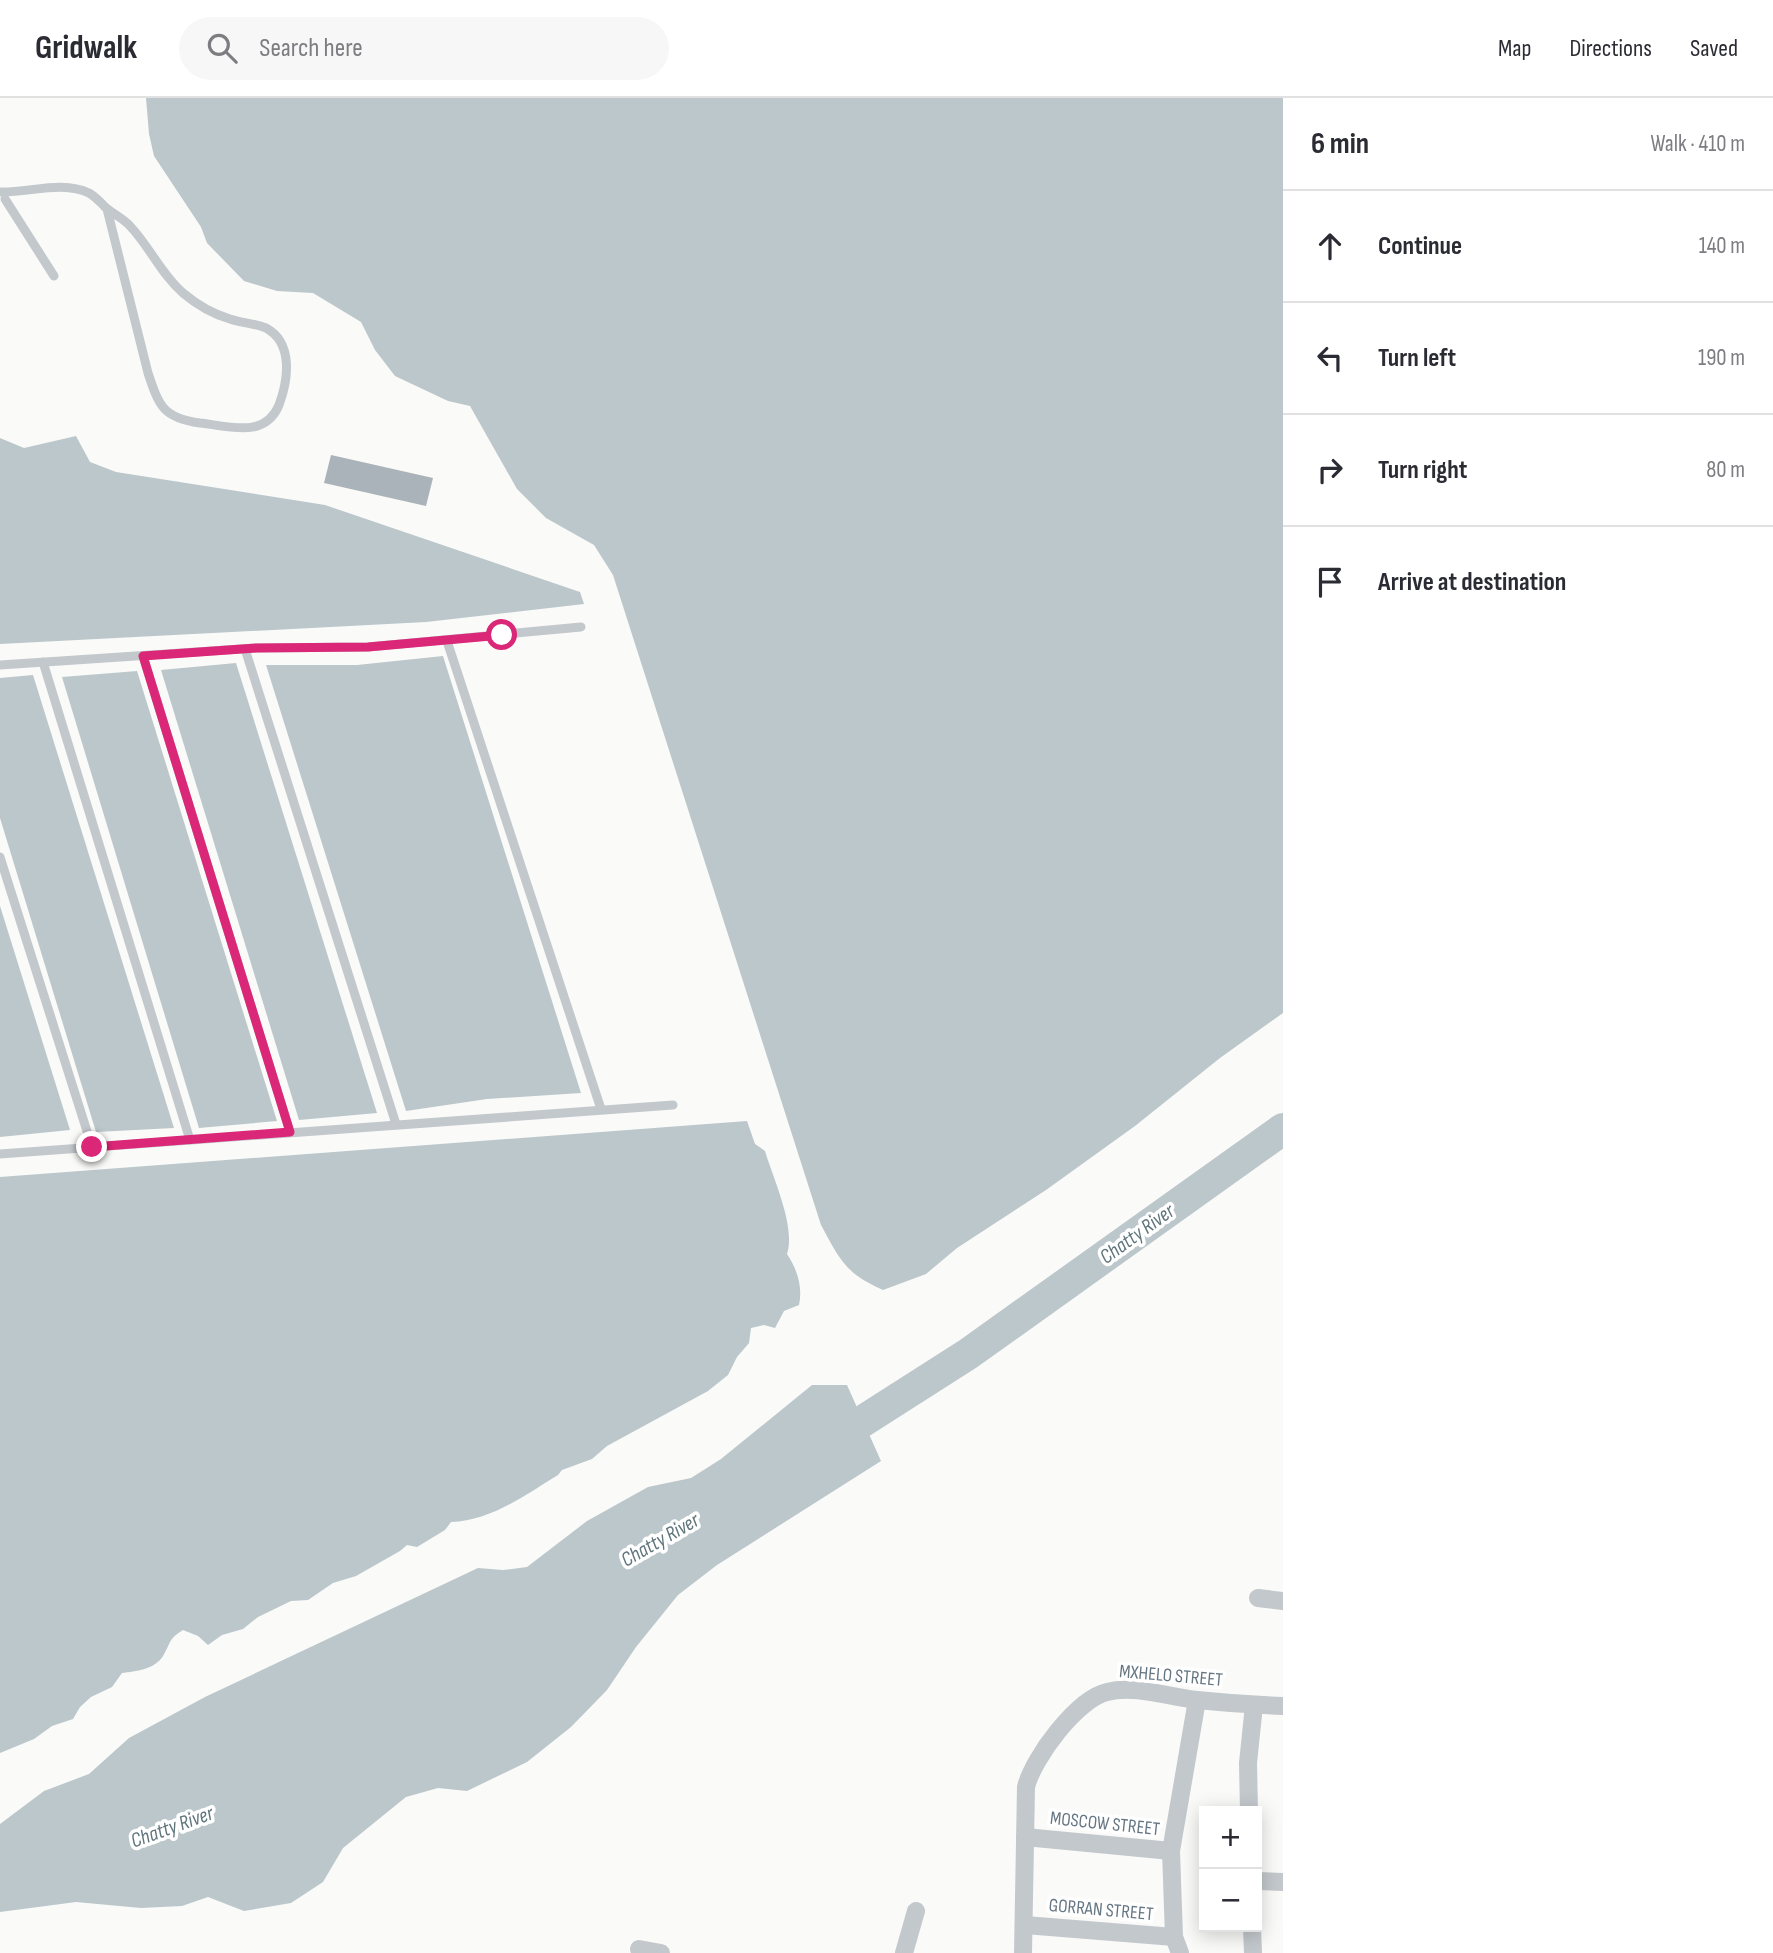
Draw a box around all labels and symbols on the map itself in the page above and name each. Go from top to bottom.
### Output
route start [486,619,517,650]
route end [76,1131,107,1162]
water label: Chatty River [1095,1198,1180,1269]
water label: Chatty River [616,1507,705,1572]
street label: MXHELO STREET [1118,1660,1224,1692]
water label: Chatty River [127,1800,218,1853]
street label: MOSCOW STREET [1049,1807,1161,1841]
street label: GORRAN STREET [1048,1894,1155,1926]

